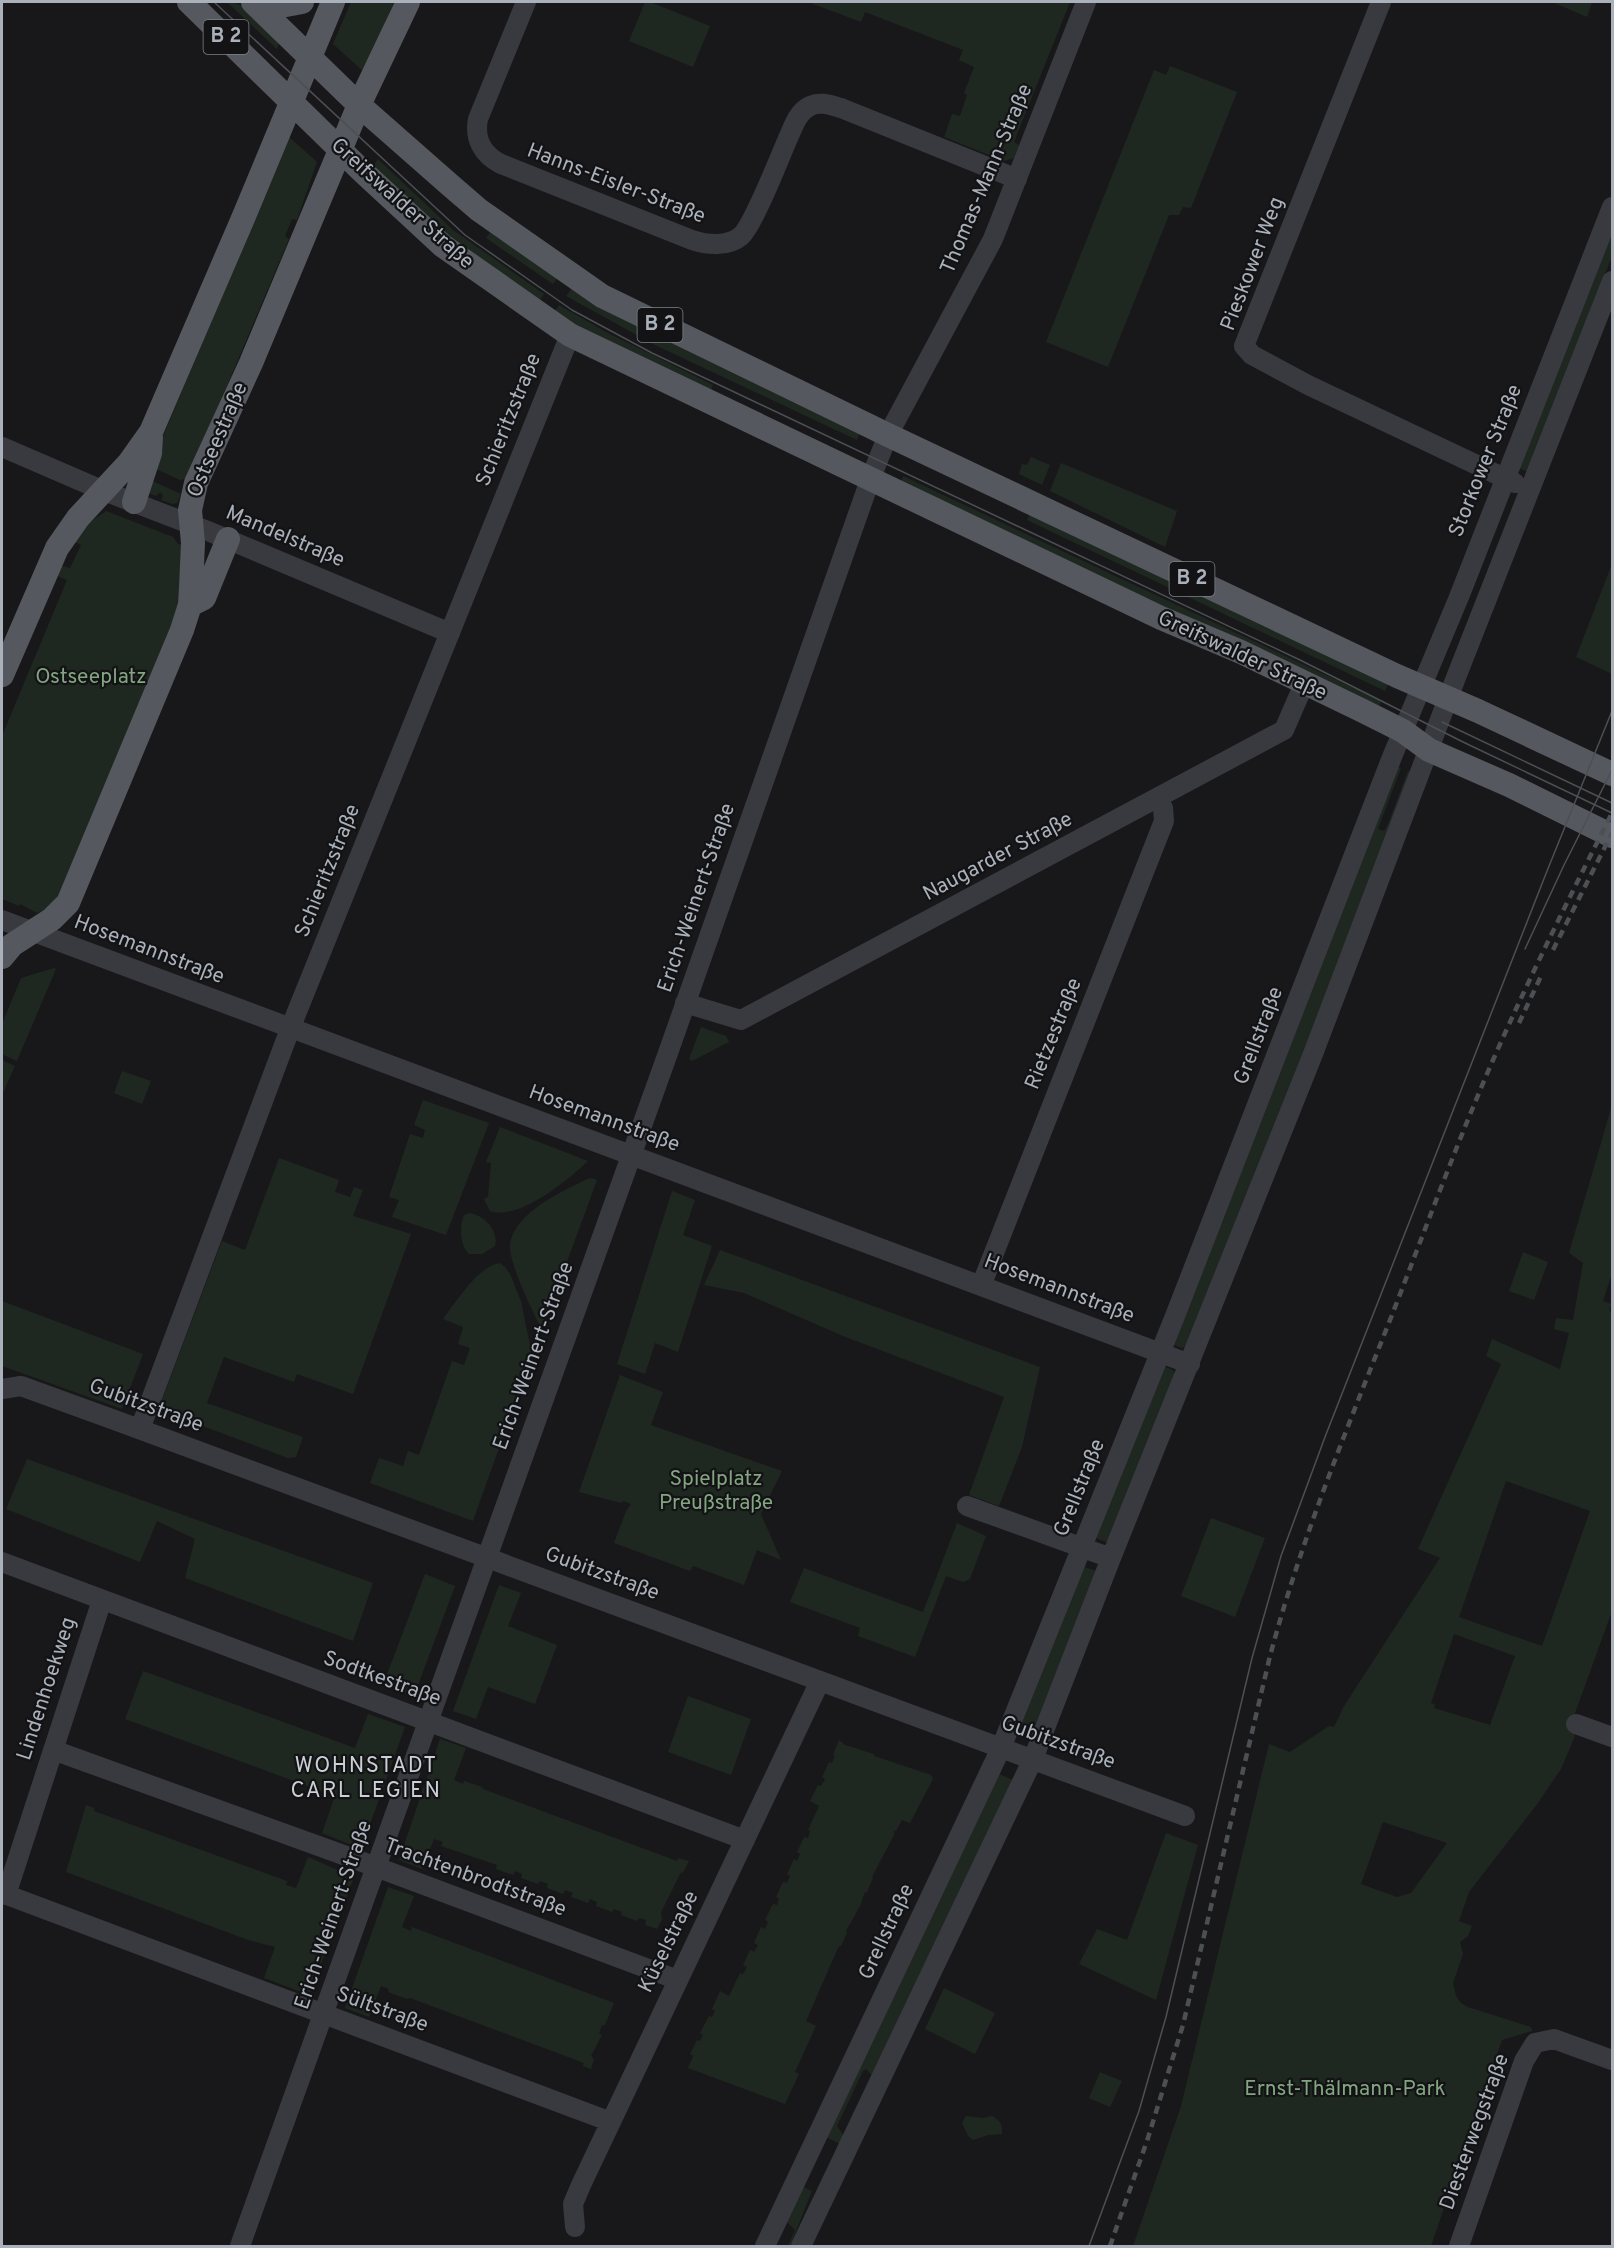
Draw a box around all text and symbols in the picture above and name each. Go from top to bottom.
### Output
road number: B 2 [204,20,248,54]
street label: Thomas-Mann-Straße [935,80,1039,278]
street label: Greifswalder Straße [325,132,479,276]
street label: Hanns-Eisler-Straße [523,138,709,230]
street label: Pieskower Weg [1215,193,1291,335]
road number: B 2 [638,308,682,342]
street label: Schieritzstraße [470,349,548,491]
street label: Ostseestraße [182,378,254,502]
street label: Storkower Straße [1443,381,1529,541]
street label: Mandelstraße [221,500,349,574]
road number: B 2 [1170,562,1214,596]
street label: Greifswalder Straße [1153,605,1331,707]
park label: Ostseeplatz [35,664,147,691]
street label: Schieritzstraße [289,800,367,942]
street label: Erich-Weinert-Straße [652,800,742,996]
street label: Naugarder Straße [919,806,1077,908]
street label: Hosemannstraße [70,909,228,991]
street label: Rietzestraße [1019,974,1089,1094]
street label: Grellstraße [1228,983,1290,1089]
street label: Hosemannstraße [525,1079,683,1159]
street label: Hosemannstraße [980,1248,1138,1330]
street label: Erich-Weinert-Straße [487,1258,581,1454]
street label: Gubitzstraße [85,1373,207,1439]
street label: Grellstraße [1048,1435,1112,1541]
park label: Spielplatz Preußstraße [659,1466,773,1517]
street label: Gubitzstraße [541,1541,663,1607]
street label: Lindenhoekweg [11,1614,83,1764]
street label: Sodtkestraße [319,1645,445,1713]
street label: Gubitzstraße [997,1710,1119,1776]
district label: WOHNSTADT CARL LEGIEN [290,1753,442,1805]
street label: Erich-Weinert-Straße [289,1817,379,2013]
street label: Trachtenbrodtstraße [380,1832,570,1924]
street label: Grellstraße [853,1880,921,1984]
street label: Küselstraße [633,1886,705,1998]
street label: Sültstraße [332,1981,432,2039]
street label: Diesterwegstraße [1434,2050,1516,2214]
park label: Ernst-Thälmann-Park [1244,2076,1446,2103]

